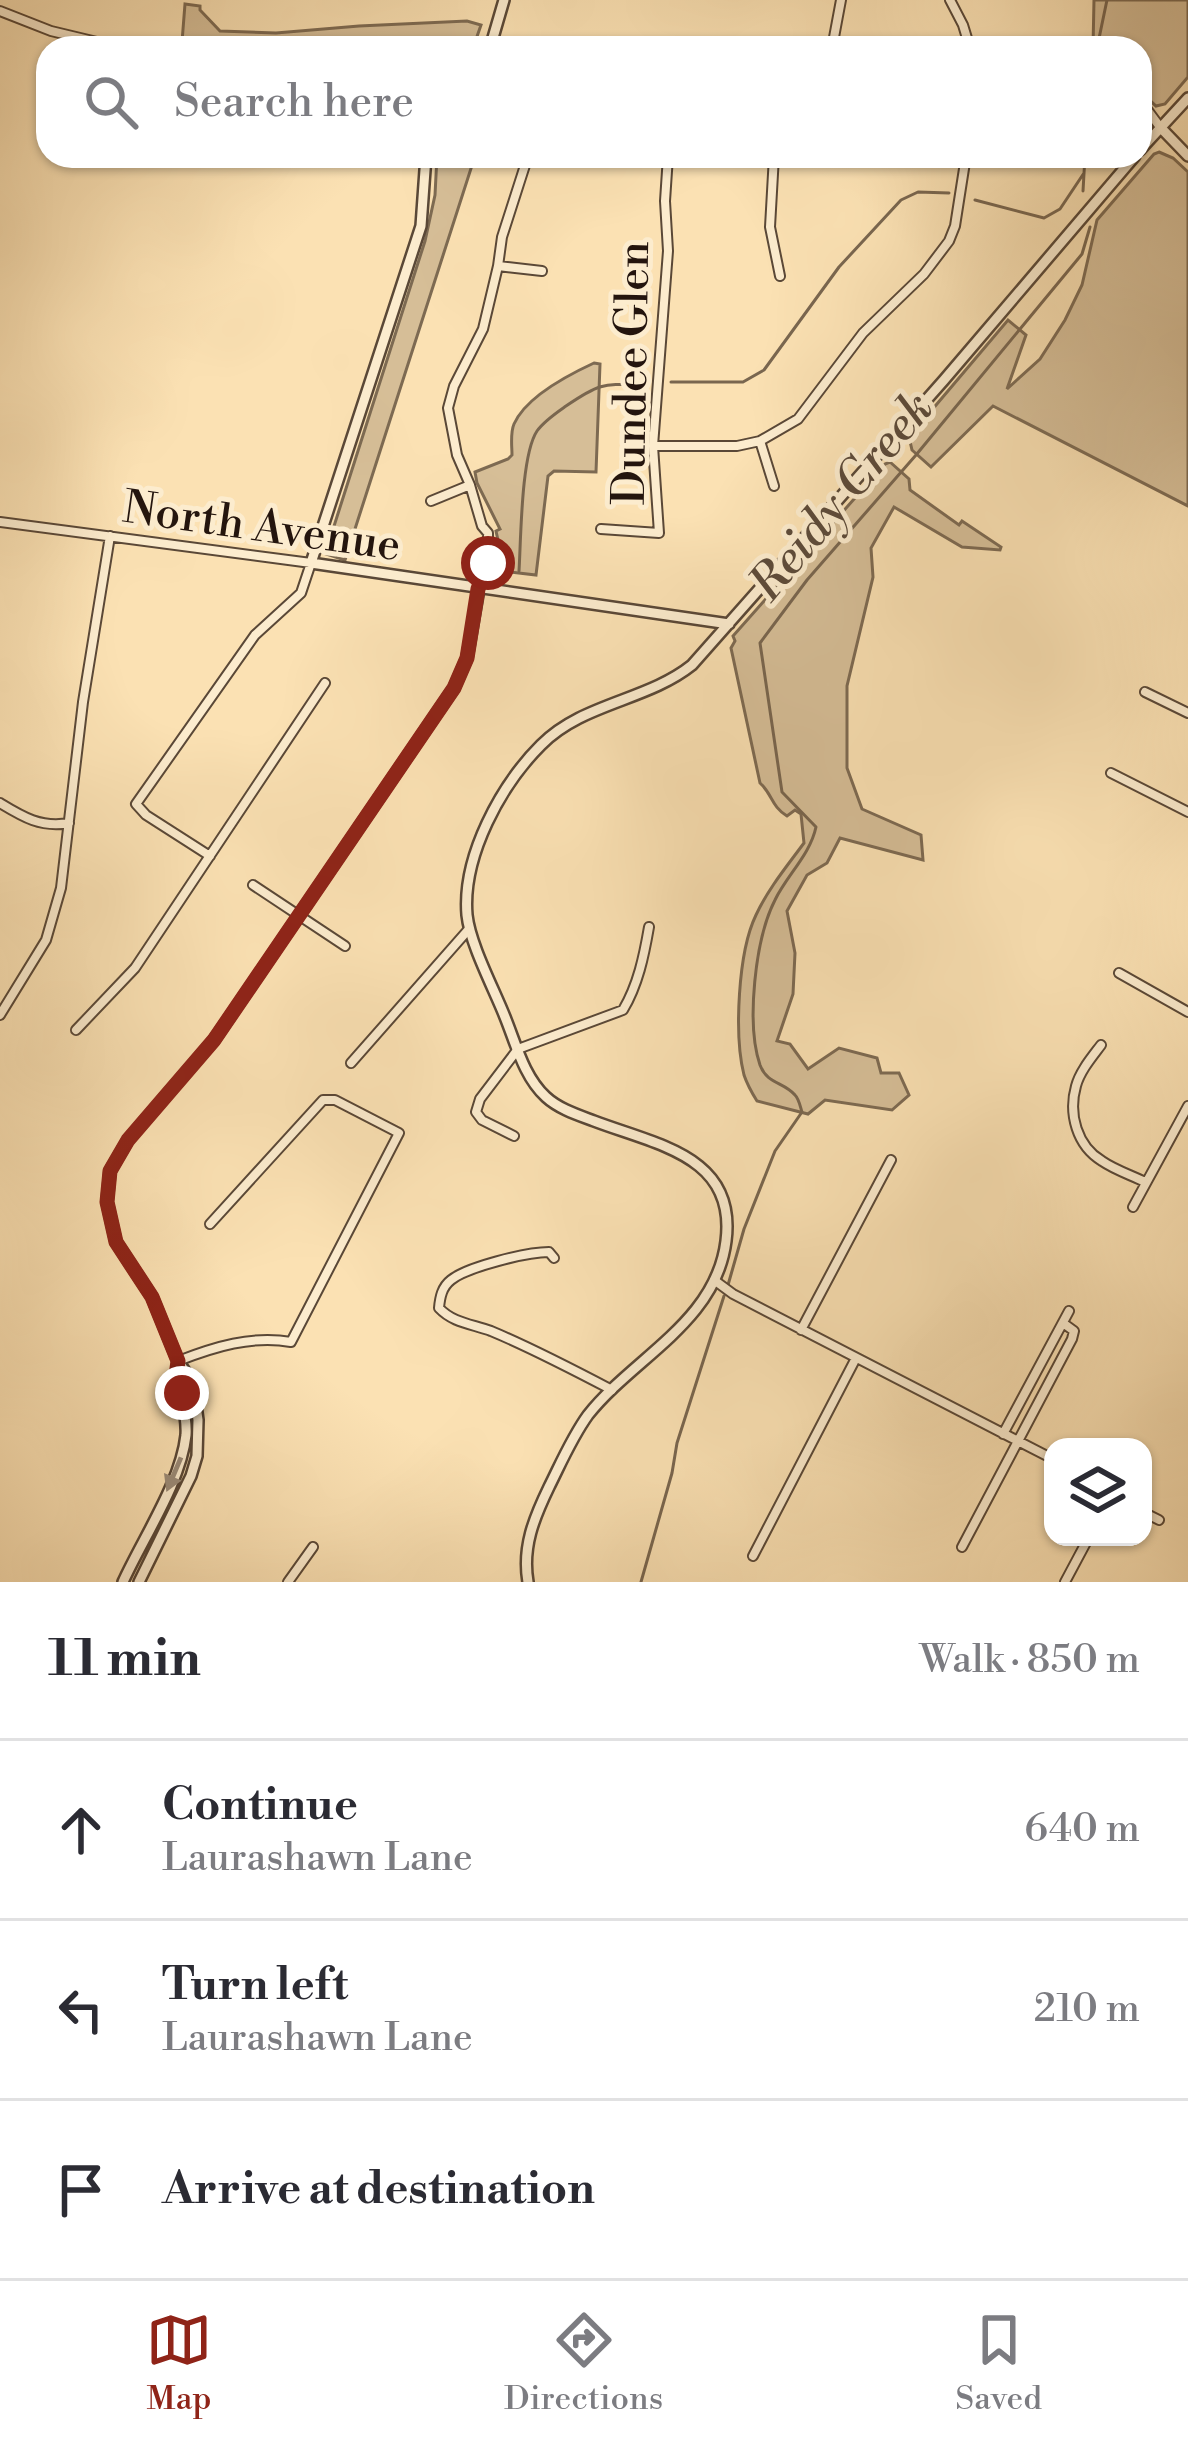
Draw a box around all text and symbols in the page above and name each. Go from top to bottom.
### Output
search box [36,36,1152,168]
icon: search [78,69,144,135]
text: Search here [174,74,414,131]
street label: Dundee Glen [602,241,663,505]
water label: Reidy Creek [737,380,947,615]
street label: North Avenue [119,480,404,575]
route start [461,536,515,590]
route end [155,1366,209,1420]
map controls [1044,1438,1152,1546]
button: layers [1044,1438,1152,1546]
one-way arrow [164,1457,183,1493]
text: 11 min [48,1628,201,1692]
text: Walk · 850 m [919,1636,1140,1685]
text: Continue [162,1777,358,1834]
icon: ahead [48,1797,114,1863]
text: 640 m [1024,1805,1140,1854]
text: Laurashawn Lane [162,1834,473,1883]
text: Turn left [162,1957,348,2014]
icon: left [48,1977,114,2043]
text: 210 m [1034,1985,1140,2034]
text: Laurashawn Lane [162,2014,473,2063]
icon: arrive [48,2157,114,2223]
text: Arrive at destination [162,2161,595,2218]
tab: Map [146,2307,212,2420]
tab: Directions [504,2307,663,2420]
tab: Saved [955,2307,1042,2420]

